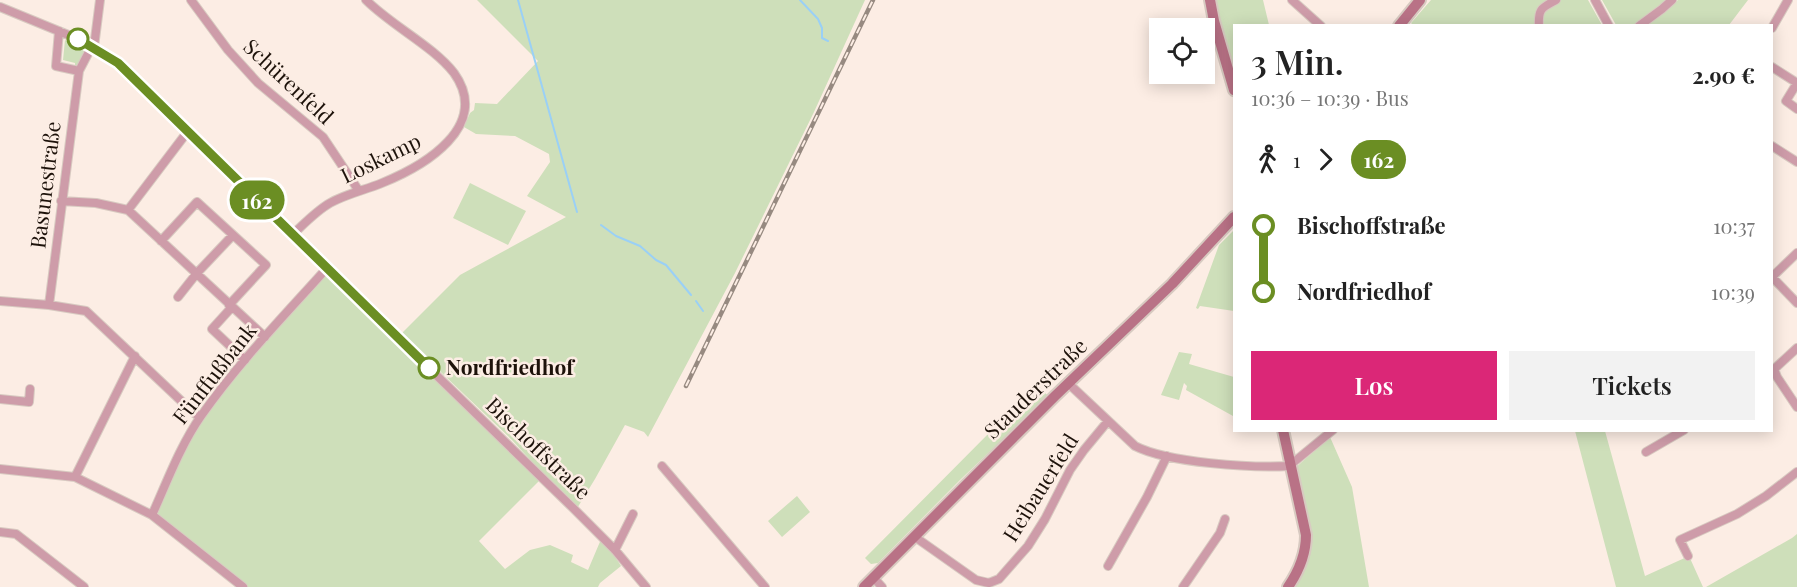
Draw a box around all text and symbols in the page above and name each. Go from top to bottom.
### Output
map controls [1149,18,1215,84]
button: locate [1149,18,1215,84]
unlabelled marker [67,28,89,50]
street label: Schürenfeld [238,32,340,129]
text: 3 Min. [1251,39,1343,83]
text: 2.90 € [1692,60,1755,90]
text: 10:36 – 10:39 · Bus [1251,84,1409,111]
street label: Basunestraße [22,120,66,250]
street label: Loskamp [335,126,425,189]
icon: walk [1251,143,1284,176]
icon: forward [1309,143,1342,176]
text: 162 [1363,145,1394,173]
text: 1 [1293,146,1300,173]
line badge: 162 [222,180,292,220]
text: 162 [242,186,272,214]
text: Bischoffstraße [1297,210,1446,240]
text: 10:37 [1713,212,1755,239]
text: Nordfriedhof [1297,276,1431,306]
text: 10:39 [1711,278,1755,305]
street label: Fünffußbank [165,316,262,429]
street label: Stauderstraße [977,331,1092,444]
button: Los [1251,351,1497,420]
button: Tickets [1509,351,1755,420]
place label: Nordfriedhof [446,352,576,380]
marker: Nordfriedhof [418,357,440,379]
street label: Bischoffstraße [481,390,598,505]
street label: Heibauerfeld [995,428,1083,546]

